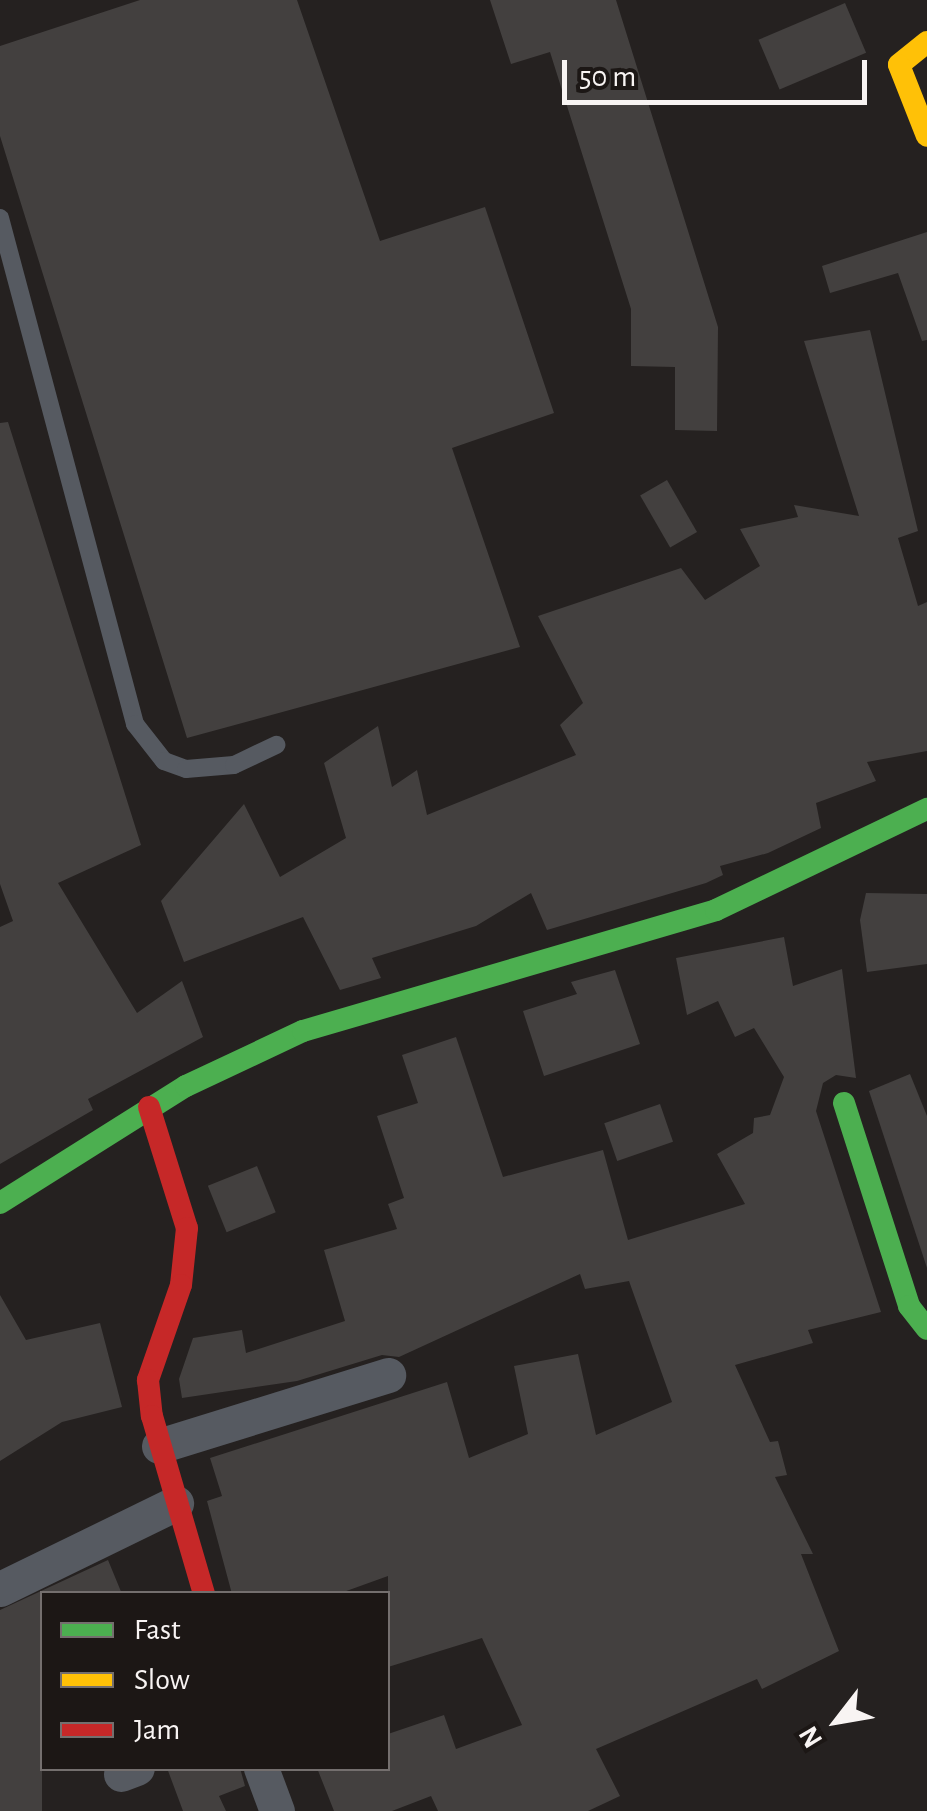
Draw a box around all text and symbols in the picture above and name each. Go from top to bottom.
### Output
scale bar [567,40,872,102]
text: 50 m [579,62,636,92]
legend [40,1591,390,1771]
text: Fast [134,1615,181,1645]
text: Slow [134,1665,190,1695]
north arrow [787,1671,887,1771]
text: Jam [134,1715,180,1745]
text: N [794,1721,828,1752]

